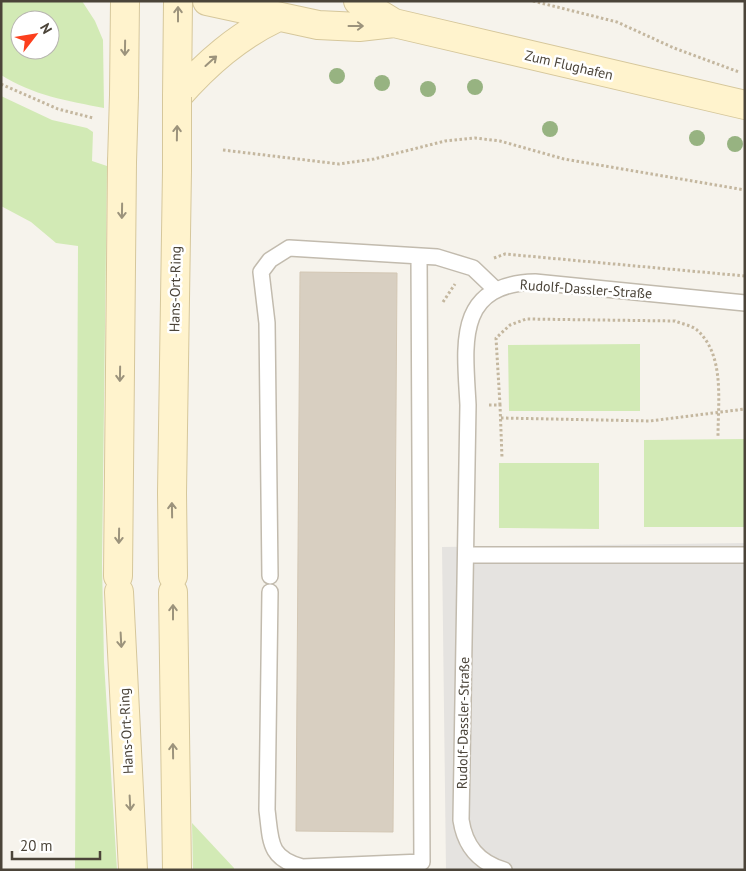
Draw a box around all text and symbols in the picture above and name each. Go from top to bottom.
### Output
one-way arrow [173,6,183,22]
north arrow [10,10,60,60]
text: N [36,20,56,37]
one-way arrow [348,21,364,31]
one-way arrow [120,40,129,56]
street label: Zum Flughafen [523,46,615,84]
one-way arrow [205,56,218,67]
one-way arrow [172,126,182,142]
one-way arrow [117,202,127,219]
street label: Hans-Ort-Ring [165,246,185,332]
street label: Rudolf-Dassler-Straße [519,275,653,303]
one-way arrow [115,365,125,381]
one-way arrow [167,502,177,518]
one-way arrow [114,528,124,544]
one-way arrow [168,604,178,620]
one-way arrow [117,632,126,648]
street label: Rudolf-Dassler-Straße [453,657,473,789]
street label: Hans-Ort-Ring [115,687,137,775]
one-way arrow [168,743,178,760]
one-way arrow [125,794,134,810]
scale bar [12,828,100,860]
text: 20 m [20,836,53,855]

